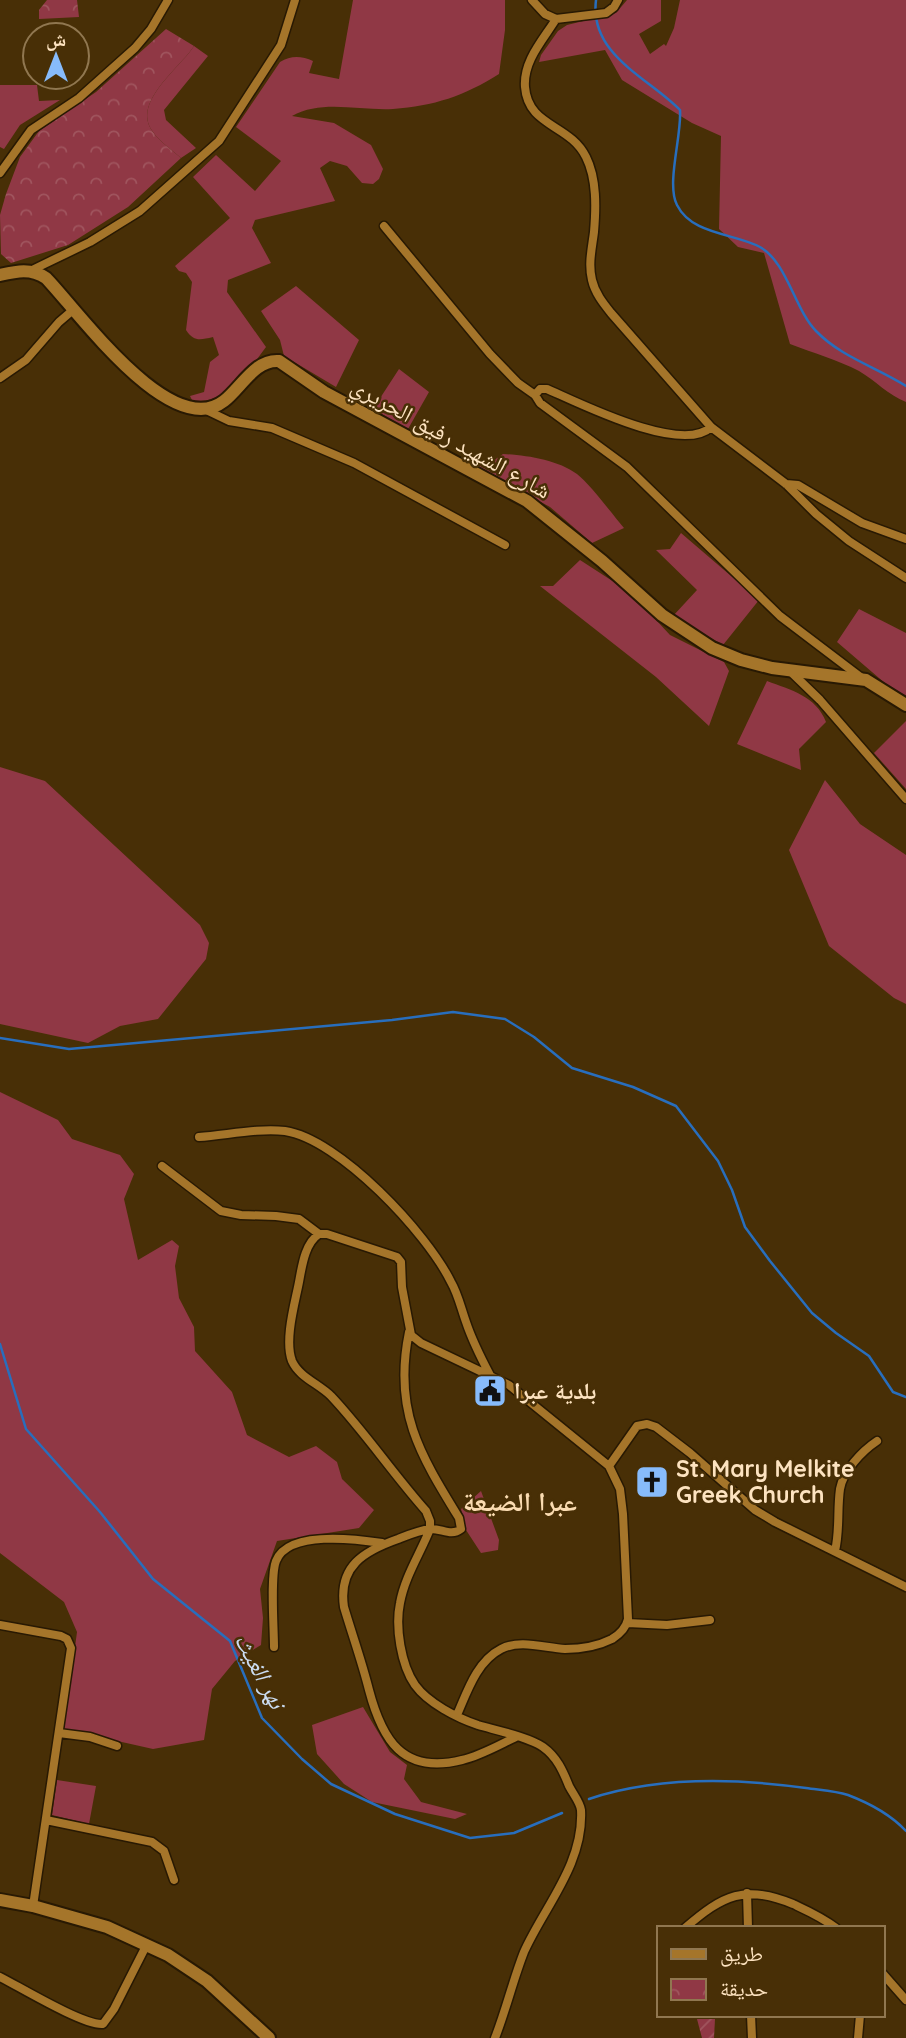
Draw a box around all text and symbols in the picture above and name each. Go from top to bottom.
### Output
north arrow [21,21,91,91]
text: ش [46,27,66,51]
street label: شارع الشهيد رفيق الحريري [344,371,556,509]
public building icon: بلدية عبرا [471,1372,509,1410]
place label: بلدية عبرا [514,1376,596,1405]
place label: St. Mary Melkite Greek Church [676,1454,855,1509]
church icon: St. Mary Melkite Greek Church [633,1463,671,1501]
district label: عبرا الضيعة [463,1485,577,1518]
water label: نهر الغيث [229,1628,295,1717]
legend [657,1926,885,2017]
text: طريق [720,1940,763,1967]
text: حديقة [720,1975,768,2001]

